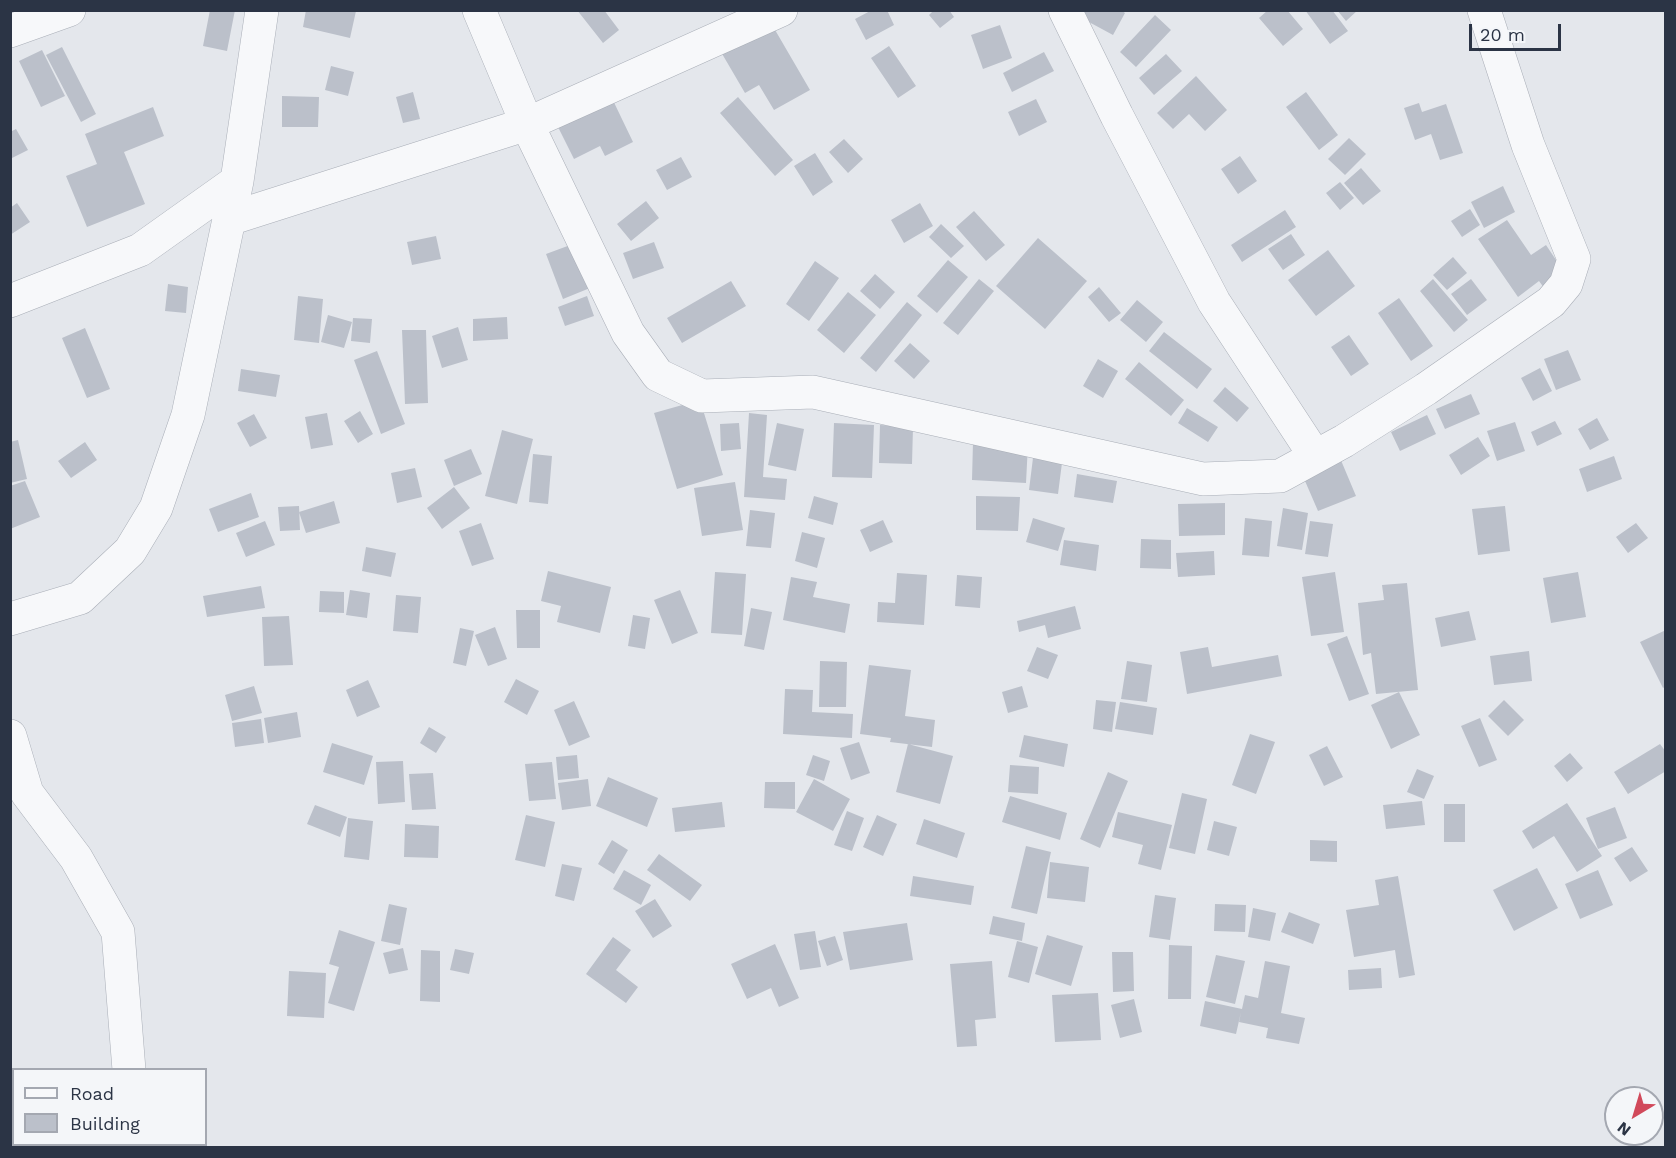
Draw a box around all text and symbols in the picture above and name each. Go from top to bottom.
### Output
scale bar [1472,12,1564,50]
text: 20 m [1480,24,1525,45]
legend [12,1068,207,1146]
text: Road [70,1083,114,1104]
north arrow [1604,1086,1664,1146]
text: Building [70,1113,140,1134]
text: N [1613,1118,1634,1140]

